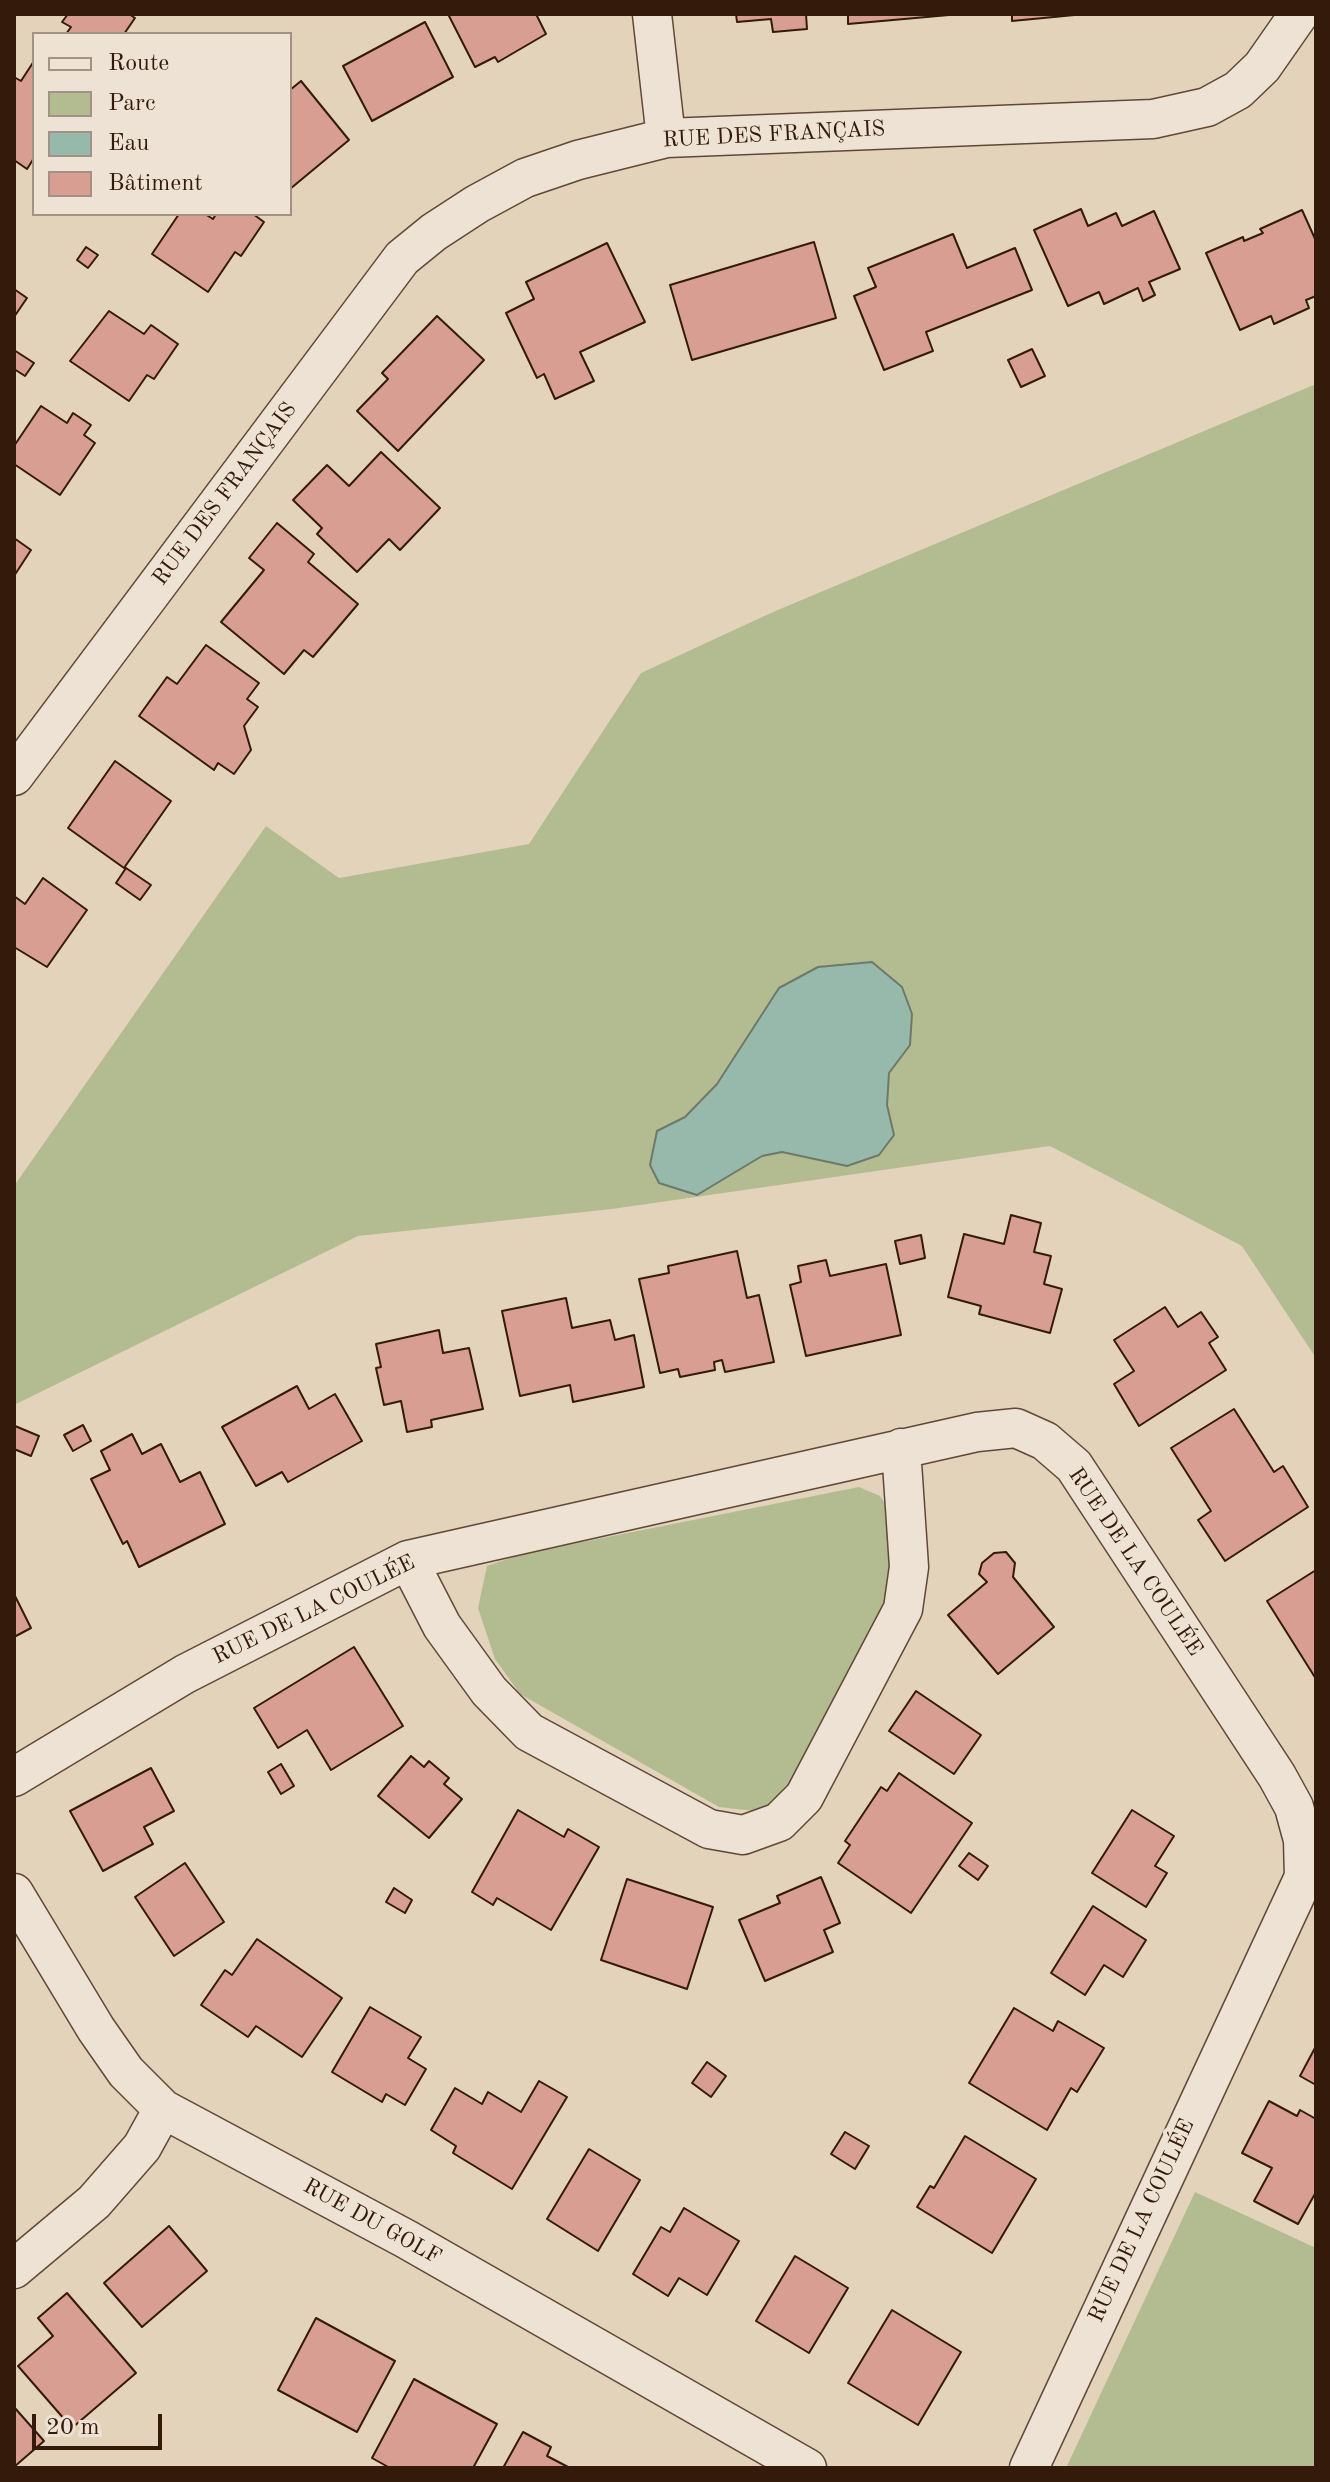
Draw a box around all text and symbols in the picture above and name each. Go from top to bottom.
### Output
legend [32,32,292,216]
text: Route [108,52,169,76]
text: Parc [108,92,155,116]
street label: RUE DES FRANÇAIS [662,116,886,154]
text: Eau [108,132,149,156]
text: Bâtiment [108,172,203,196]
street label: RUE DES FRANÇAIS [147,397,303,591]
street label: RUE DE LA COULÉE [1062,1463,1208,1661]
street label: RUE DE LA COULÉE [209,1550,419,1670]
street label: RUE DE LA COULÉE [1083,2115,1201,2327]
street label: RUE DU GOLF [298,2173,446,2271]
scale bar [36,2398,166,2448]
text: 20 m [46,2416,100,2440]

